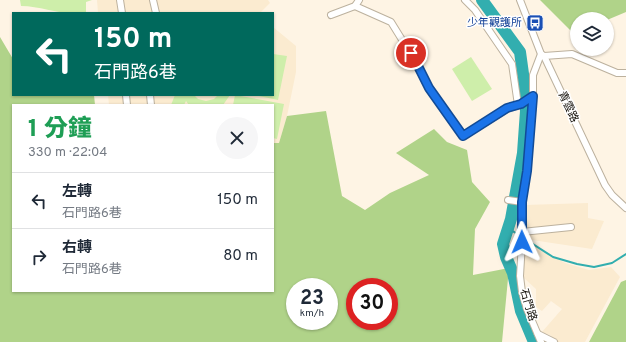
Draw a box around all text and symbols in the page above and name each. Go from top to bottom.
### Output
map controls [570,12,614,56]
button: layers [570,12,614,56]
bus stop icon: 少年觀護所 [525,13,545,33]
place label: 少年觀護所 [467,16,522,30]
text: 150 m [94,22,172,58]
icon: left [28,28,80,80]
pin [394,36,428,70]
icon: arrive [400,42,422,64]
text: 石門路6巷 [94,62,177,85]
street label: 青雲路 [555,89,581,125]
text: 1 分鐘 [28,115,92,145]
button: close [216,117,258,159]
text: 330 m · 22:04 [28,145,107,161]
text: 左轉 [62,183,92,202]
icon: left [28,190,50,212]
text: 150 m [217,191,258,210]
text: 石門路6巷 [62,206,122,222]
position arrow [501,221,543,263]
text: 右轉 [62,239,92,258]
icon: right [28,246,50,268]
text: 80 m [223,247,258,266]
text: 石門路6巷 [62,262,122,278]
speed limit sign: 30 [346,278,398,330]
text: 23 [300,286,324,312]
street label: 石門路 [516,287,540,323]
text: km/h [300,307,324,320]

